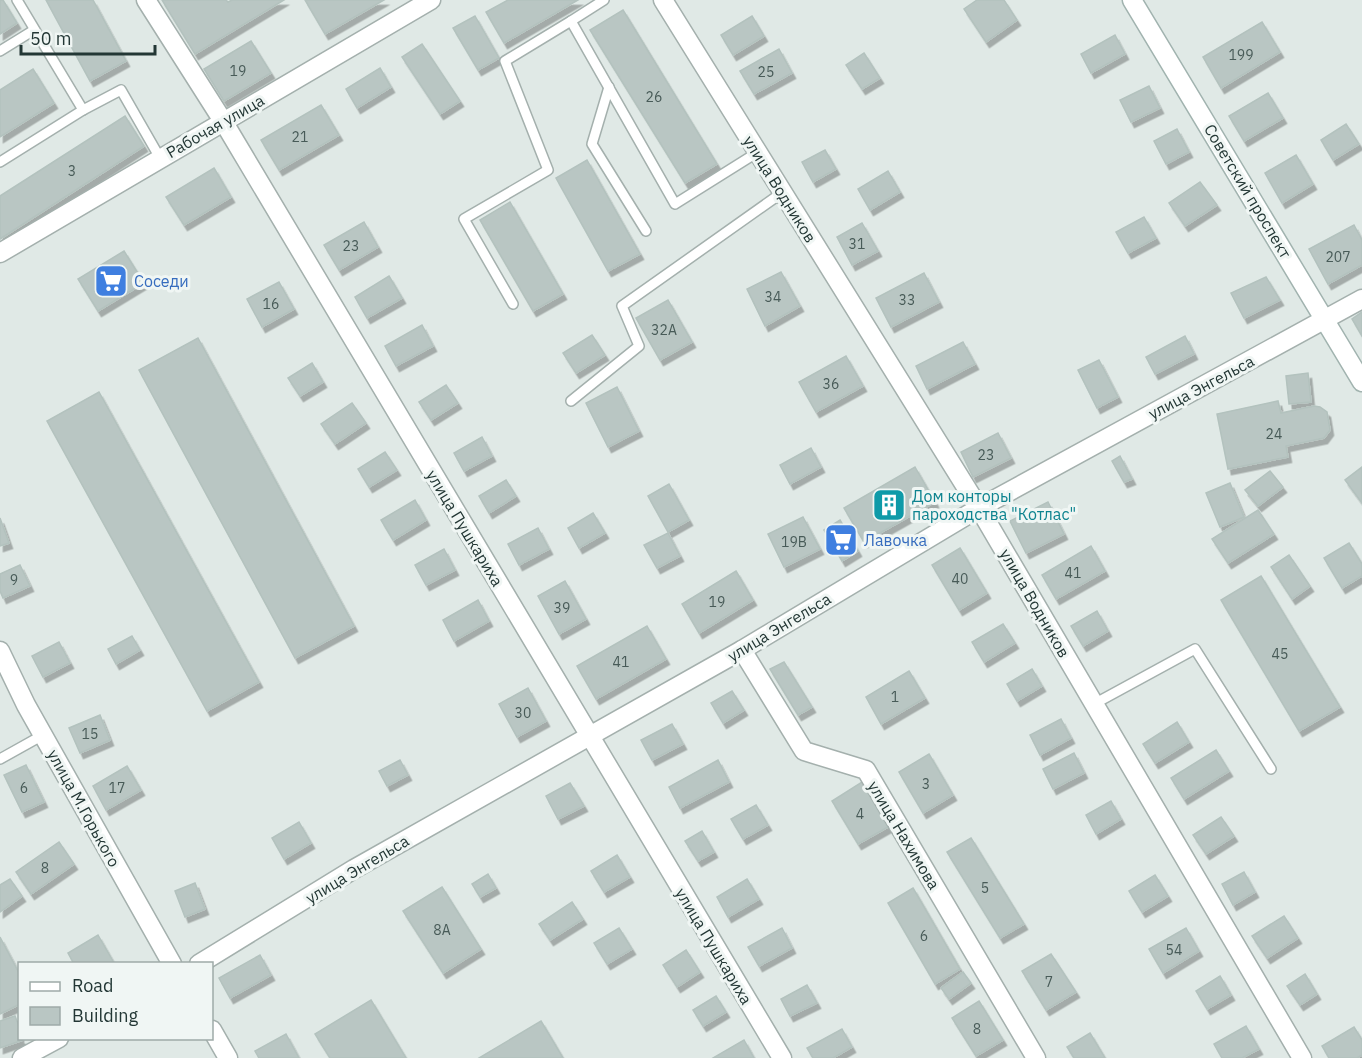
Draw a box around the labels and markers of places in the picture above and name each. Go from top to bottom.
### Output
supermarket icon: Соседи [93,263,129,299]
place label: Соседи [134,271,189,291]
place label: Дом конторы пароходства "Котлас" [912,486,1076,524]
building icon: Дом конторы пароходства "Котлас" [871,487,907,523]
supermarket icon: Лавочка [823,522,859,558]
place label: Лавочка [864,530,928,550]

